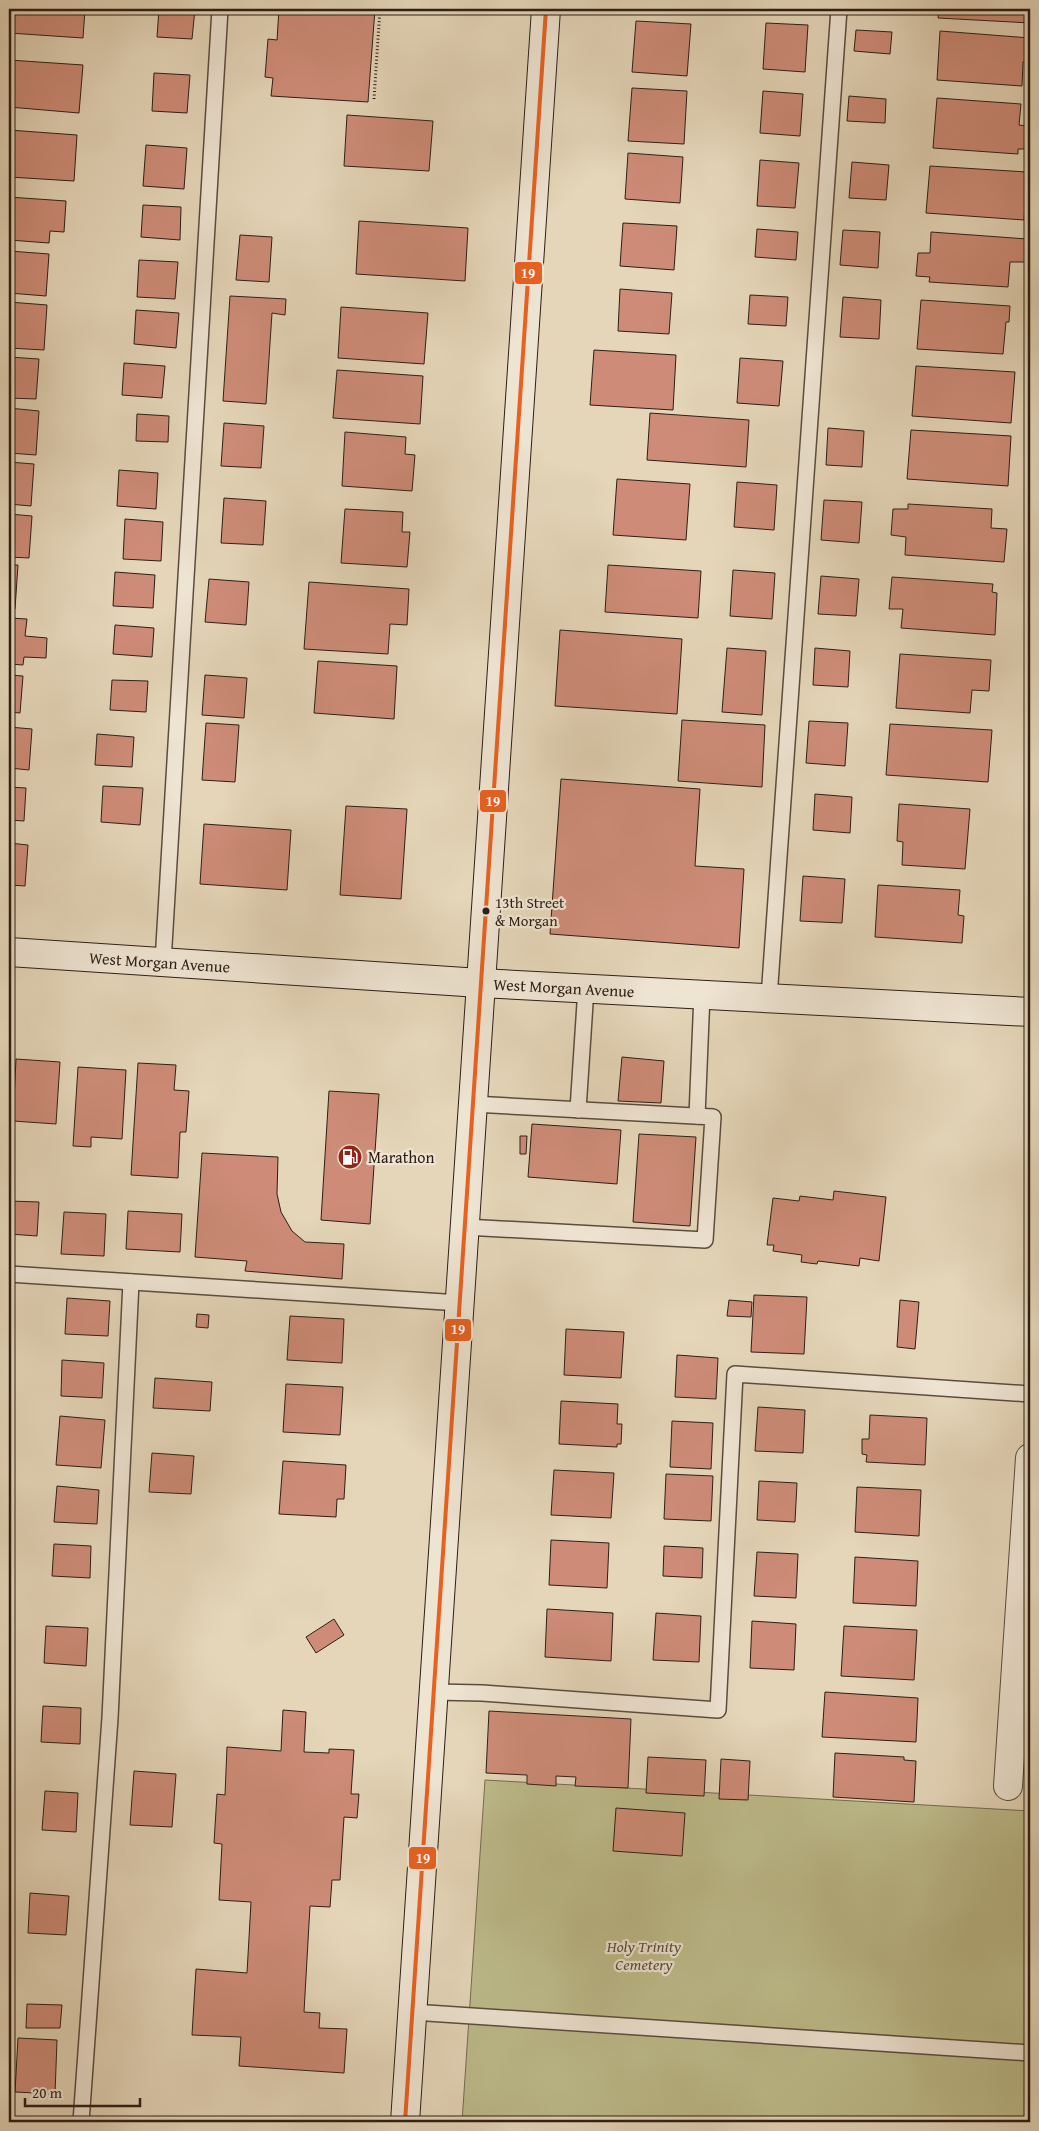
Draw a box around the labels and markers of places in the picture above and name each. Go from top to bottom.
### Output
place label: 13th Street & Morgan [495,892,565,931]
marker: 13th Street & Morgan [481,906,491,916]
fuel station icon: Marathon [337,1144,363,1170]
place label: Marathon [368,1145,434,1169]

